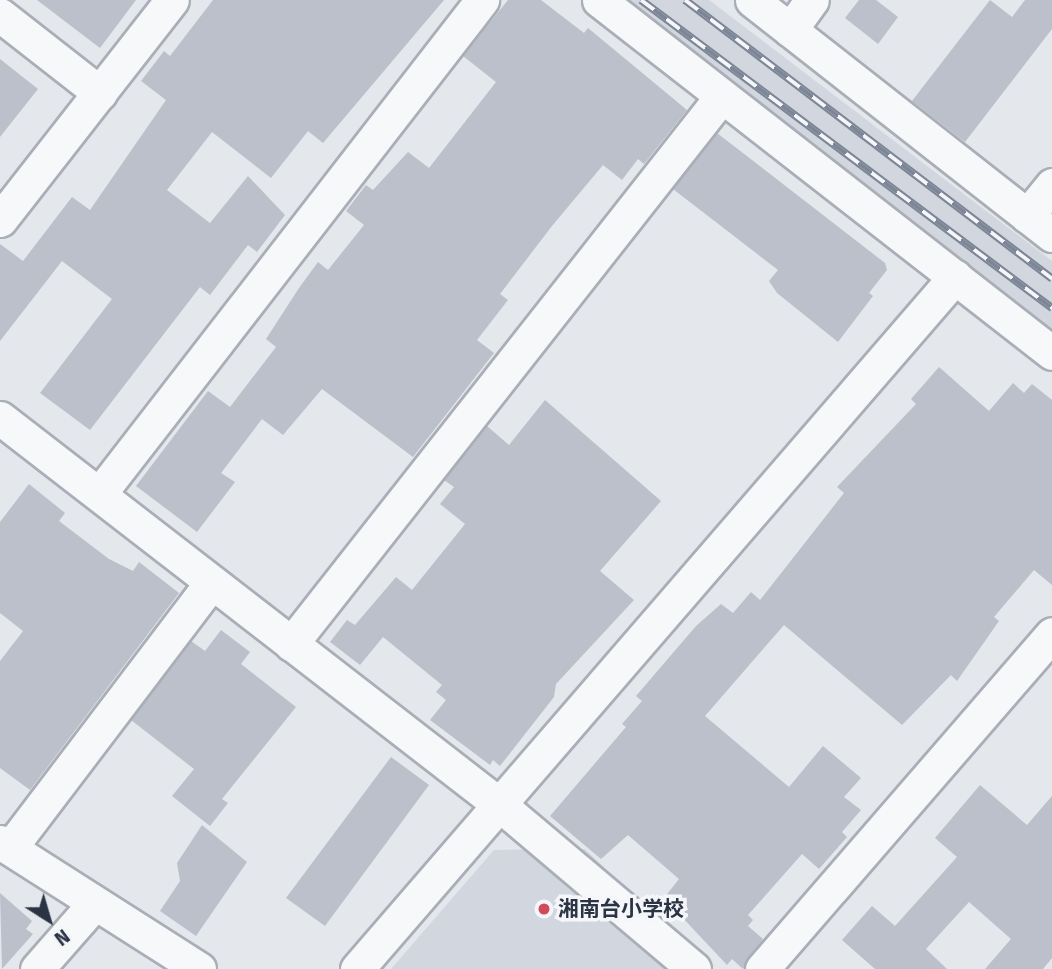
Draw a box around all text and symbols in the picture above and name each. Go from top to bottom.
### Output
north arrow [14,885,84,955]
place label: 湘南台小学校 [558,896,684,922]
marker: 湘南台小学校 [536,901,552,917]
text: N [50,924,74,950]

